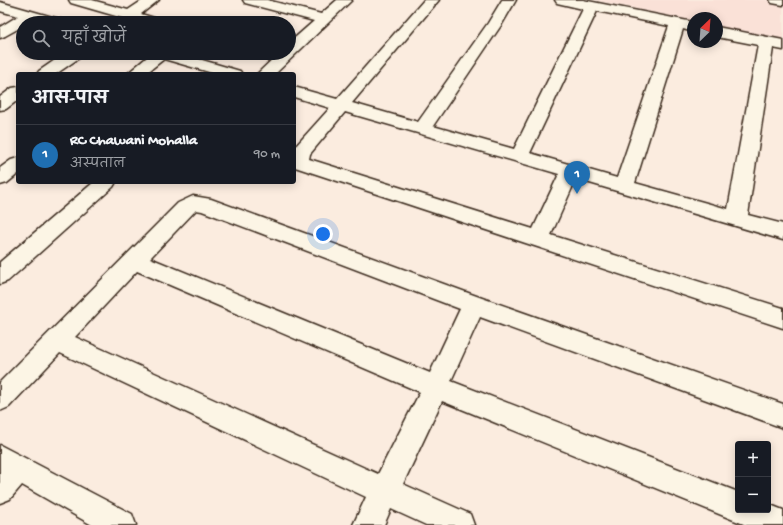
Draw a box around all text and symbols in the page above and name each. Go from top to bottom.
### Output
north arrow [687,12,723,48]
search box [16,16,296,60]
icon: search [30,27,52,49]
text: यहाँ खोजें [62,30,126,48]
text: आस-पास [32,90,108,110]
text: RC Chawani Mohalla [70,132,197,150]
text: 1 [42,147,48,162]
text: 90 m [254,147,280,162]
text: अस्पताल [70,157,125,172]
pin: 1 [564,161,590,194]
your location [313,224,333,244]
map controls [735,441,771,513]
button: + [735,441,771,477]
button: − [735,477,771,513]

